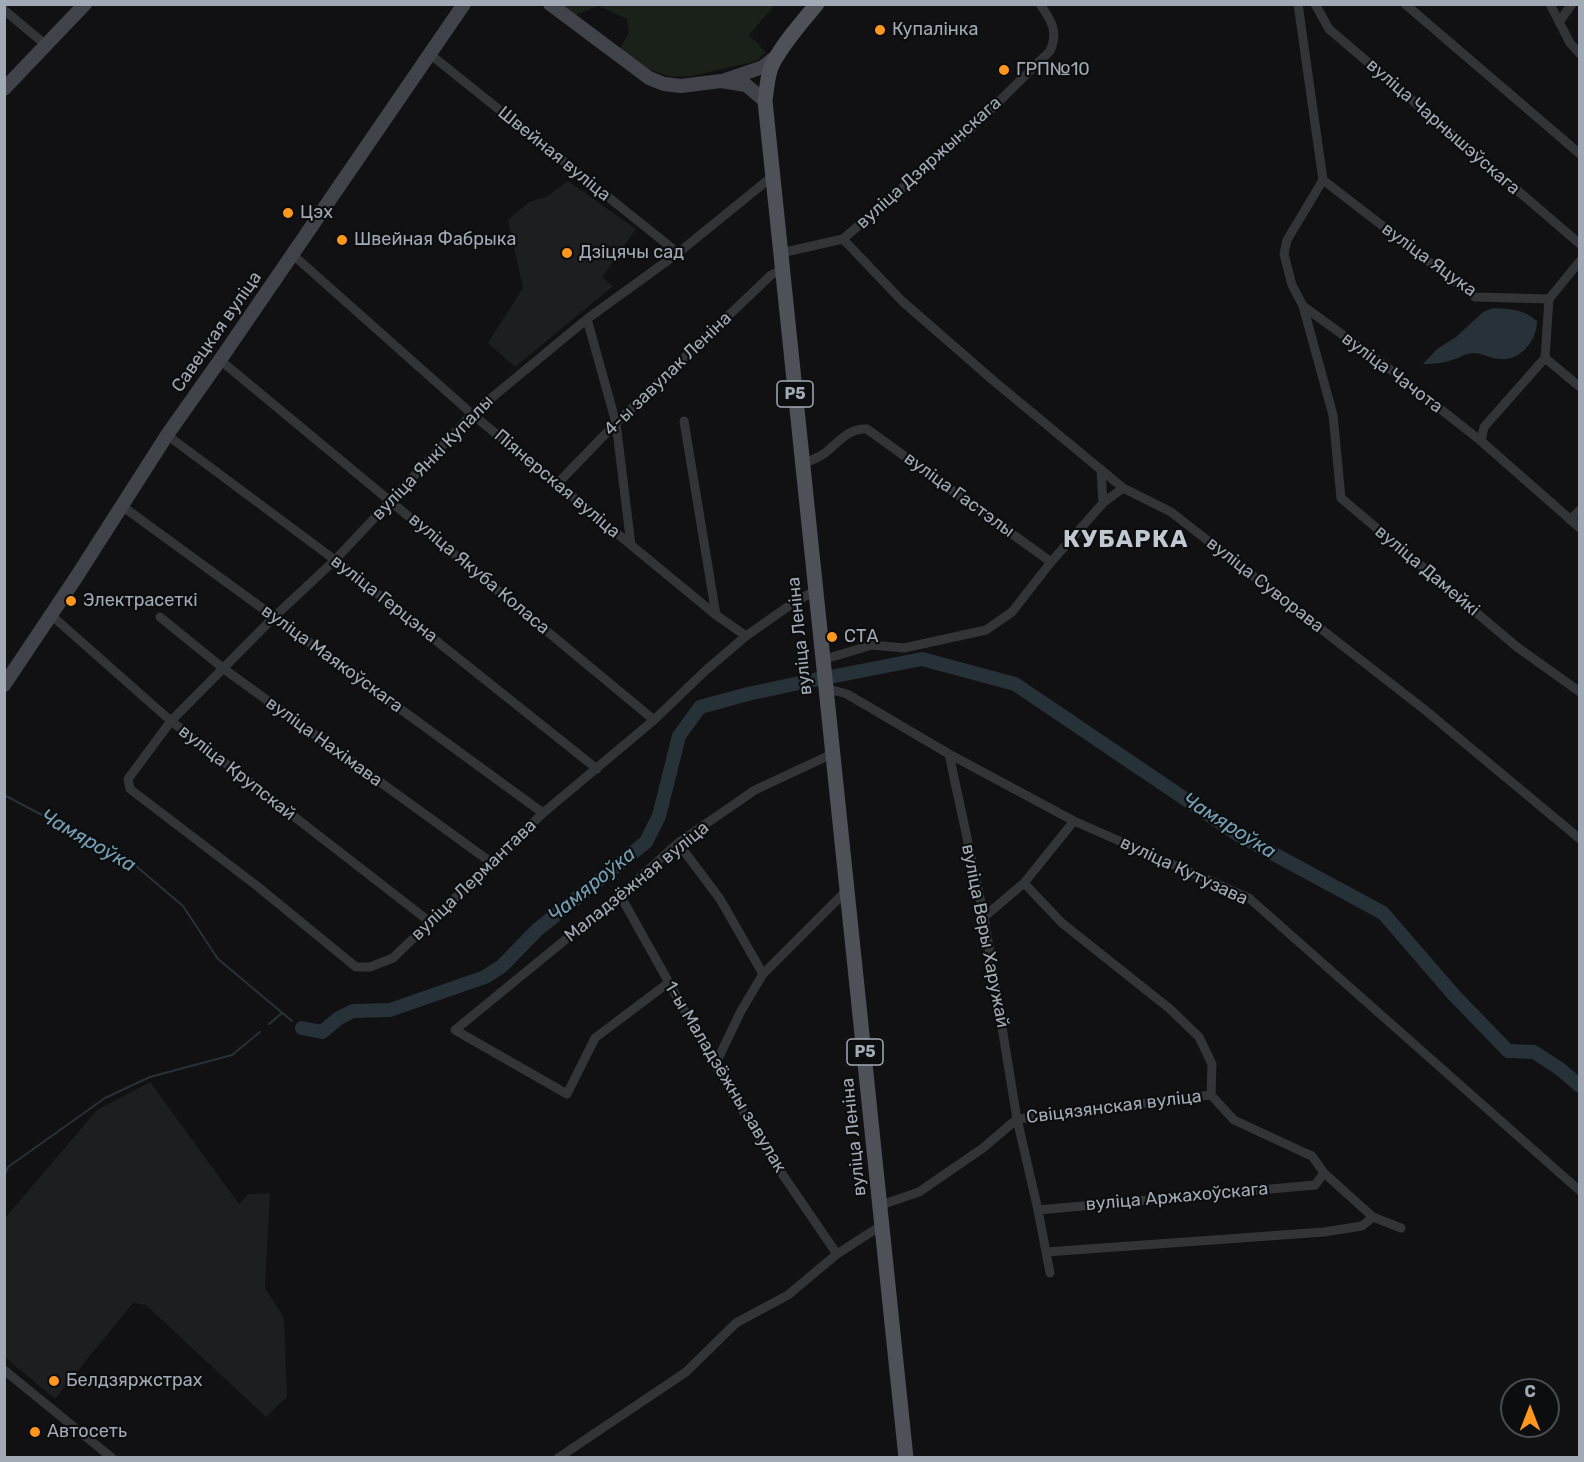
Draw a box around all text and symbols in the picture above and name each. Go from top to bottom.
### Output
place label: Купалінка [892,19,978,41]
marker: Купалінка [873,23,887,37]
street label: вуліца Чарнышэўскага [1362,54,1524,200]
place label: ГРП№10 [1016,59,1090,81]
marker: ГРП№10 [997,63,1011,77]
street label: вуліца Дзяржынскага [852,92,1006,234]
street label: Швейная вуліца [493,102,615,206]
place label: Цэх [300,202,333,224]
marker: Цэх [281,206,295,220]
street label: вуліца Яцука [1377,218,1481,302]
place label: Швейная Фабрыка [354,229,516,251]
marker: Швейная Фабрыка [335,233,349,247]
place label: Дзіцячы сад [579,242,684,264]
marker: Дзіцячы сад [560,246,574,260]
street label: Савецкая вуліца [167,268,267,396]
street label: 4-ы завулак Леніна [600,308,736,440]
street label: вуліца Чачота [1337,328,1447,418]
road number: Р5 [777,381,813,407]
street label: вуліца Янкі Купалы [368,391,498,525]
street label: Піянерская вуліца [490,425,624,543]
street label: вуліца Гастэлы [900,448,1018,542]
street label: вуліца Якуба Коласа [404,509,554,639]
street label: вуліца Дамейкі [1370,521,1484,621]
district label: КУБАРКА [1063,526,1189,554]
street label: вуліца Суворава [1202,533,1328,637]
street label: вуліца Герцэна [326,551,442,647]
street label: вуліца Леніна [783,576,817,696]
place label: Электрасеткі [83,590,198,612]
marker: Электрасеткі [64,594,78,608]
street label: вуліца Маякоўскага [257,600,407,718]
place label: СТА [844,626,878,648]
marker: СТА [825,630,839,644]
street label: вуліца Нахімава [262,692,386,792]
street label: вуліца Крупскай [174,721,300,825]
water label: Чамяроўка [1178,788,1280,864]
water label: Чамяроўка [36,804,140,878]
street label: вуліца Лермантава [407,815,541,945]
street label: Маладзёжная вуліца [560,817,714,947]
street label: вуліца Кутузава [1117,832,1251,910]
water label: Чамяроўка [543,842,641,928]
street label: вуліца Веры Харужай [957,842,1013,1030]
street label: 1-ы Маладзёжны завулак [659,977,791,1177]
road number: Р5 [847,1039,883,1065]
street label: вуліца Леніна [837,1077,871,1197]
street label: Свіцязянская вуліца [1025,1086,1203,1128]
street label: вуліца Аржахоўскага [1085,1178,1269,1216]
place label: Белдзяржстрах [66,1370,202,1392]
marker: Белдзяржстрах [47,1374,61,1388]
north arrow [1500,1378,1560,1438]
text: С [1524,1382,1536,1401]
place label: Автосеть [47,1421,127,1443]
marker: Автосеть [28,1425,42,1439]

